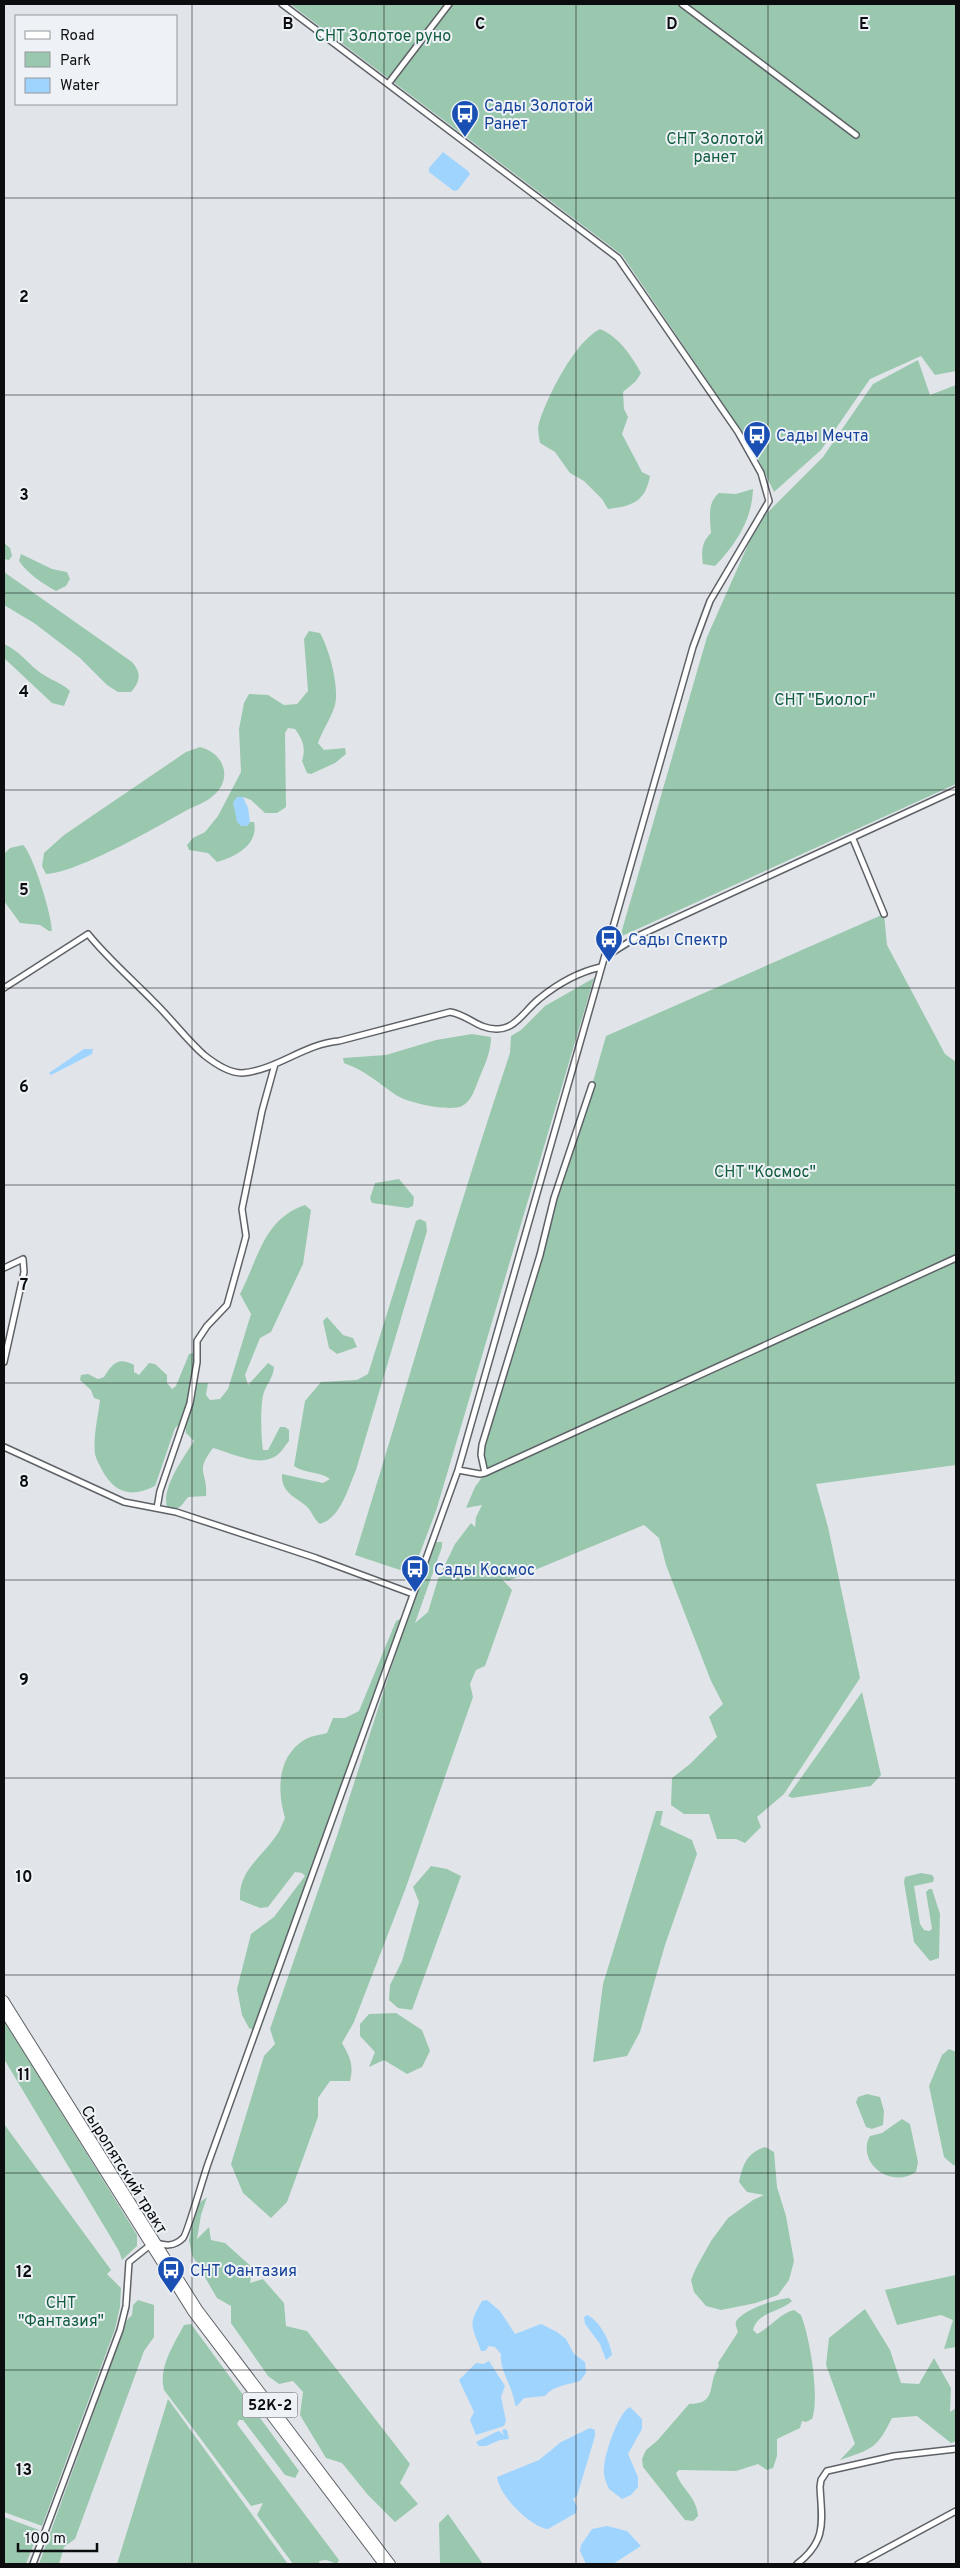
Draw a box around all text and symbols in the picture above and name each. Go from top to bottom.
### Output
legend [15,15,178,105]
text: B [282,15,294,35]
text: C [475,15,485,35]
text: D [666,15,678,35]
text: E [859,15,869,35]
text: Road [60,27,95,46]
park label: СНТ Золотое руно [315,27,451,47]
text: Park [60,52,91,71]
text: Water [60,77,100,96]
place label: Сады Золотой Ранет [484,97,594,135]
bus stop icon: Сады Золотой Ранет [450,99,480,138]
park label: СНТ Золотой ранет [666,130,764,168]
text: 2 [19,288,29,308]
bus stop icon: Сады Мечта [742,420,772,459]
place label: Сады Мечта [776,427,868,447]
text: 3 [19,486,29,506]
text: 4 [19,683,29,703]
park label: СНТ "Биолог" [774,691,876,711]
text: 5 [19,881,29,901]
bus stop icon: Сады Спектр [594,924,624,963]
place label: Сады Спектр [628,931,728,951]
text: 6 [19,1078,29,1098]
park label: СНТ "Космос" [714,1163,816,1183]
text: 7 [20,1276,28,1296]
text: 8 [19,1473,29,1493]
bus stop icon: Сады Космос [400,1554,430,1593]
place label: Сады Космос [434,1561,535,1581]
text: 9 [19,1671,29,1691]
text: 10 [16,1868,32,1888]
text: 11 [18,2066,30,2086]
street label: Сыропятский тракт [76,2102,171,2238]
bus stop icon: СНТ Фантазия [156,2255,186,2294]
place label: СНТ Фантазия [190,2262,297,2282]
text: 12 [16,2263,32,2283]
park label: СНТ "Фантазия" [18,2294,104,2332]
road number: 52К-2 [242,2392,298,2418]
text: 13 [16,2461,32,2481]
scale bar [18,2520,96,2552]
text: 100 m [25,2530,66,2549]

